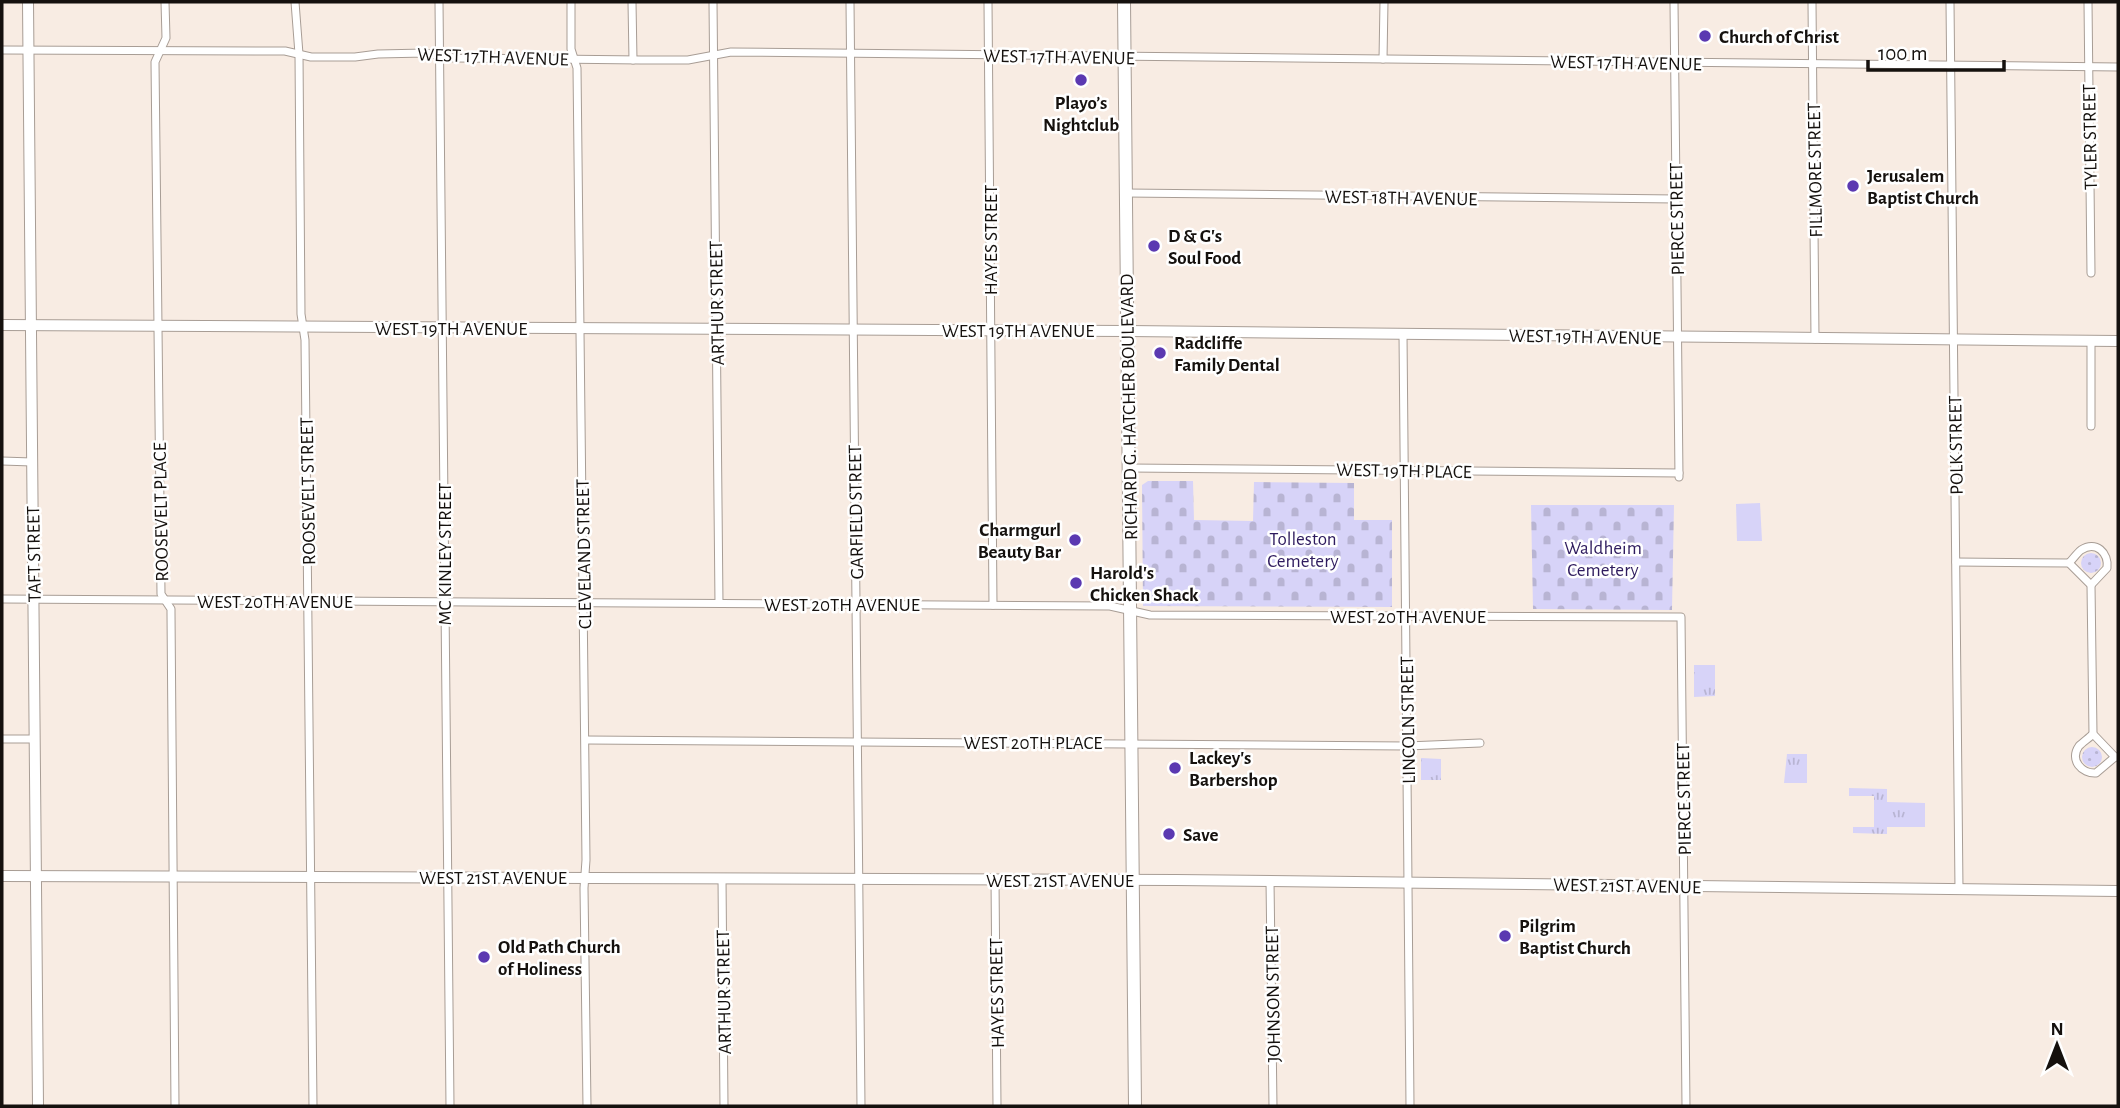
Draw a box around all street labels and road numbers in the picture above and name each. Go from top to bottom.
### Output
street label: WEST 17TH AVENUE [417,45,569,70]
street label: WEST 17TH AVENUE [983,47,1135,68]
street label: WEST 17TH AVENUE [1550,53,1702,74]
street label: TYLER STREET [2080,84,2101,190]
street label: FILLMORE STREET [1805,102,1826,238]
street label: PIERCE STREET [1667,162,1688,276]
street label: HAYES STREET [982,185,1001,295]
street label: WEST 18TH AVENUE [1324,188,1477,209]
street label: ARTHUR STREET [707,240,728,366]
street label: RICHARD G. HATCHER BOULEVARD [1118,274,1141,540]
street label: WEST 19TH AVENUE [375,320,527,339]
street label: WEST 19TH AVENUE [942,322,1094,341]
street label: WEST 19TH AVENUE [1509,327,1661,348]
street label: POLK STREET [1946,395,1967,495]
street label: ROOSEVELT STREET [298,417,319,565]
street label: ROOSEVELT PLACE [151,442,172,582]
street label: GARFIELD STREET [846,444,867,580]
street label: WEST 19TH PLACE [1336,461,1472,482]
street label: CLEVELAND STREET [574,479,595,629]
street label: MC KINLEY STREET [436,483,455,625]
street label: TAFT STREET [24,506,45,602]
street label: WEST 20TH AVENUE [197,593,353,612]
street label: WEST 20TH AVENUE [764,596,920,615]
street label: WEST 20TH AVENUE [1330,608,1486,627]
street label: LINCOLN STREET [1398,656,1419,784]
street label: WEST 20TH PLACE [964,734,1102,753]
street label: PIERCE STREET [1674,742,1695,856]
street label: WEST 21ST AVENUE [419,869,567,888]
street label: WEST 21ST AVENUE [986,872,1134,891]
street label: WEST 21ST AVENUE [1553,876,1701,897]
street label: JOHNSON STREET [1263,925,1284,1063]
street label: ARTHUR STREET [714,929,735,1055]
street label: HAYES STREET [987,938,1008,1048]

